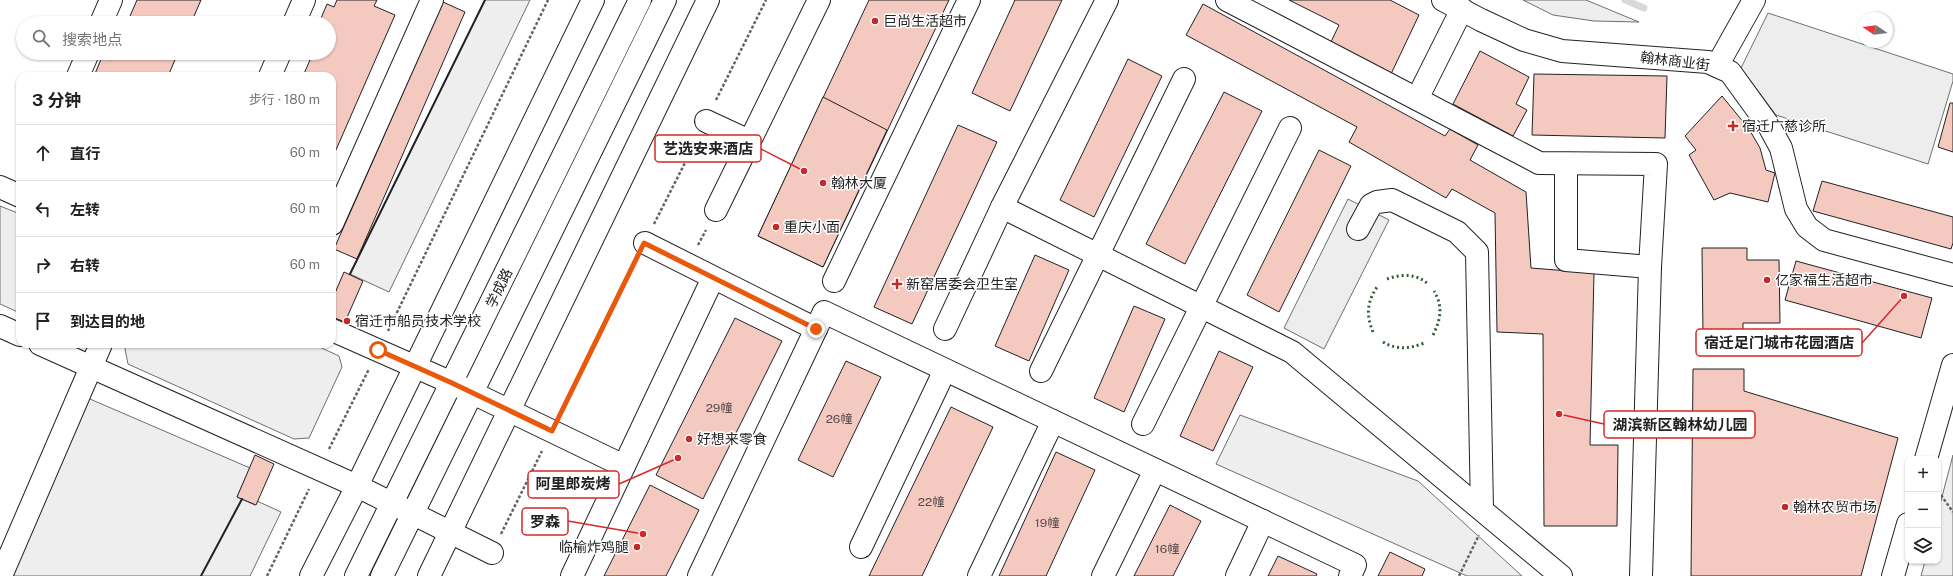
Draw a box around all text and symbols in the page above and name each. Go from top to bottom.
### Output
north arrow [1857,12,1893,48]
place label: 巨尚生活超市 [883,13,967,29]
search box [16,16,336,60]
marker: 巨尚生活超市 [870,16,880,26]
icon: search [30,27,52,49]
text: 搜索地点 [62,31,122,48]
street label: 翰林商业街 [1639,49,1711,73]
text: 3 分钟 [32,90,81,110]
text: 步行 · 180 m [249,92,320,107]
place label: 宿迁广慈诊所 [1742,118,1826,134]
marker: 宿迁广慈诊所 [1727,120,1739,132]
callout: 艺选安来酒店 [655,135,761,162]
text: 艺选安来酒店 [663,140,753,157]
icon: ahead [32,142,54,164]
text: 直行 [70,145,100,162]
text: 60 m [290,145,320,160]
place label: 翰林大厦 [831,175,887,191]
marker: 翰林大厦 [818,178,828,188]
icon: left [32,198,54,220]
text: 左转 [70,201,100,218]
text: 60 m [290,201,320,216]
place label: 重庆小面 [784,219,840,235]
marker: 重庆小面 [771,222,781,232]
icon: right [32,254,54,276]
text: 右转 [70,257,100,274]
text: 60 m [290,257,320,272]
street label: 学成路 [483,266,515,310]
place label: 亿家福生活超市 [1775,272,1873,288]
marker: 亿家福生活超市 [1762,275,1772,285]
place label: 新窑居委会卫生室 [906,276,1018,292]
marker: 新窑居委会卫生室 [891,278,903,290]
icon: arrive [32,310,54,332]
text: 到达目的地 [70,313,145,330]
place label: 宿迁市船员技术学校 [355,313,481,329]
marker: 宿迁市船员技术学校 [342,316,352,326]
route end [807,320,825,338]
callout: 宿迁足门城市花园酒店 [1696,329,1862,356]
text: 宿迁足门城市花园酒店 [1704,334,1854,351]
route start [369,341,387,359]
house number: 29幢 [706,401,732,415]
callout: 湖滨新区翰林幼儿园 [1604,411,1755,438]
house number: 26幢 [826,412,852,426]
text: 湖滨新区翰林幼儿园 [1612,416,1748,433]
place label: 好想来零食 [697,431,767,447]
marker: 好想来零食 [684,434,694,444]
map controls [1905,456,1941,564]
button: + [1905,456,1941,492]
callout: 阿里郎炭烤 [528,471,619,498]
text: 阿里郎炭烤 [535,475,611,492]
button: − [1905,492,1941,528]
house number: 22幢 [918,495,944,509]
place label: 翰林农贸市场 [1793,499,1877,515]
marker: 翰林农贸市场 [1780,502,1790,512]
callout: 罗森 [522,508,568,535]
text: 罗森 [530,513,560,530]
house number: 19幢 [1035,516,1059,530]
button: layers [1905,528,1941,564]
place label: 临榆炸鸡腿 [559,539,629,555]
marker: 临榆炸鸡腿 [632,542,642,552]
house number: 16幢 [1155,542,1179,556]

